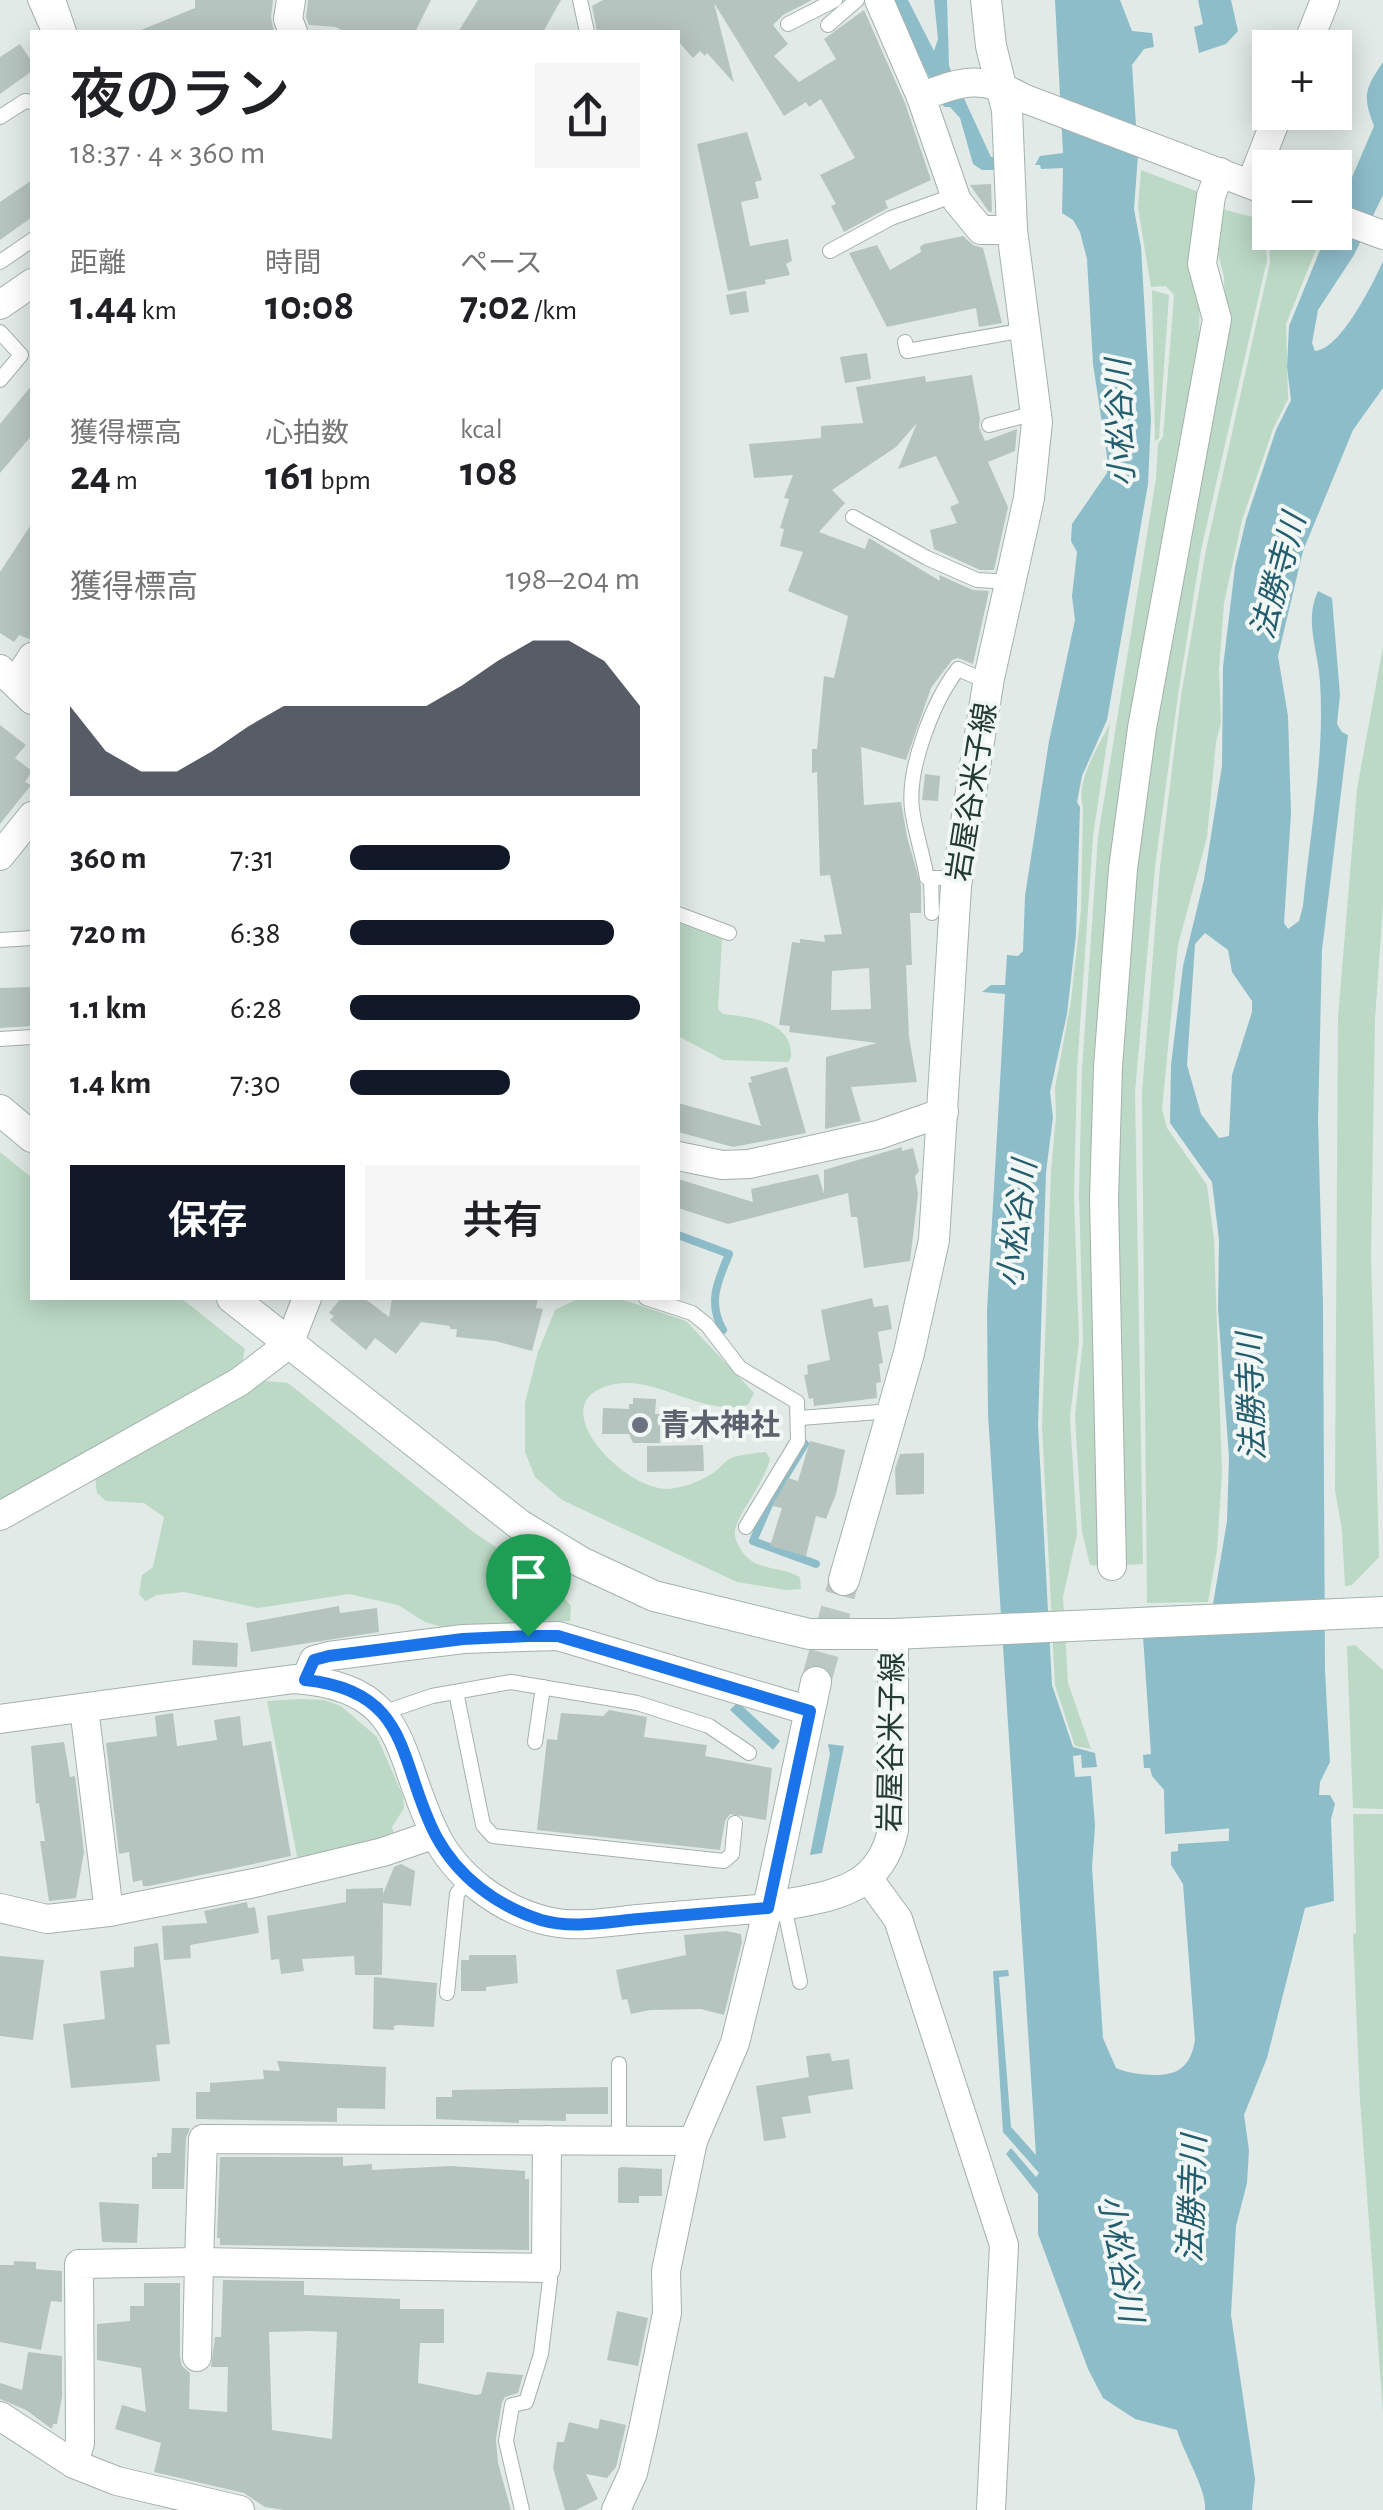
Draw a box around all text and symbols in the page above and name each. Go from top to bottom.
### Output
map controls [1252,30,1352,250]
button: + [1252,30,1352,130]
button: share [535,63,640,168]
text: 夜のラン [70,69,290,124]
text: 18:37 · 4 × 360 m [70,137,265,169]
button: − [1252,150,1352,250]
text: 距離 [70,250,126,278]
text: 時間 [265,250,321,278]
text: ペース [460,250,543,278]
text: 1.44 [70,285,137,327]
text: 10:08 [265,285,354,327]
text: 7:02 [460,285,529,327]
text: km [137,297,177,325]
text: /km [529,297,577,325]
water label: 小松谷川 [1102,355,1139,488]
text: kcal [460,416,503,444]
text: 獲得標高 [70,420,182,448]
text: 心拍数 [265,420,349,448]
text: 108 [460,451,518,493]
text: 24 [70,455,111,497]
text: 161 [265,455,316,497]
text: m [111,467,138,495]
text: bpm [316,467,371,495]
water label: 法勝寺川 [1246,507,1312,642]
text: 198–204 m [506,563,640,595]
text: 獲得標高 [70,571,198,603]
street label: 岩屋谷米子線 [942,701,1002,883]
text: 360 m [70,842,147,874]
text: 7:31 [230,842,275,874]
text: 720 m [70,917,146,949]
text: 6:38 [230,917,281,949]
text: 1.1 km [70,992,147,1024]
text: 6:28 [230,992,282,1024]
text: 1.4 km [70,1067,151,1099]
text: 7:30 [230,1067,281,1099]
water label: 小松谷川 [993,1156,1042,1290]
button: 保存 [70,1165,345,1280]
button: 共有 [365,1165,640,1280]
water label: 法勝寺川 [1233,1329,1270,1462]
place label: 青木神社 [660,1409,780,1441]
marker: 青木神社 [629,1414,651,1436]
pin [486,1534,571,1637]
icon: arrive [501,1549,556,1604]
street label: 岩屋谷米子線 [873,1652,909,1832]
water label: 法勝寺川 [1174,2131,1211,2264]
water label: 小松谷川 [1093,2192,1148,2327]

